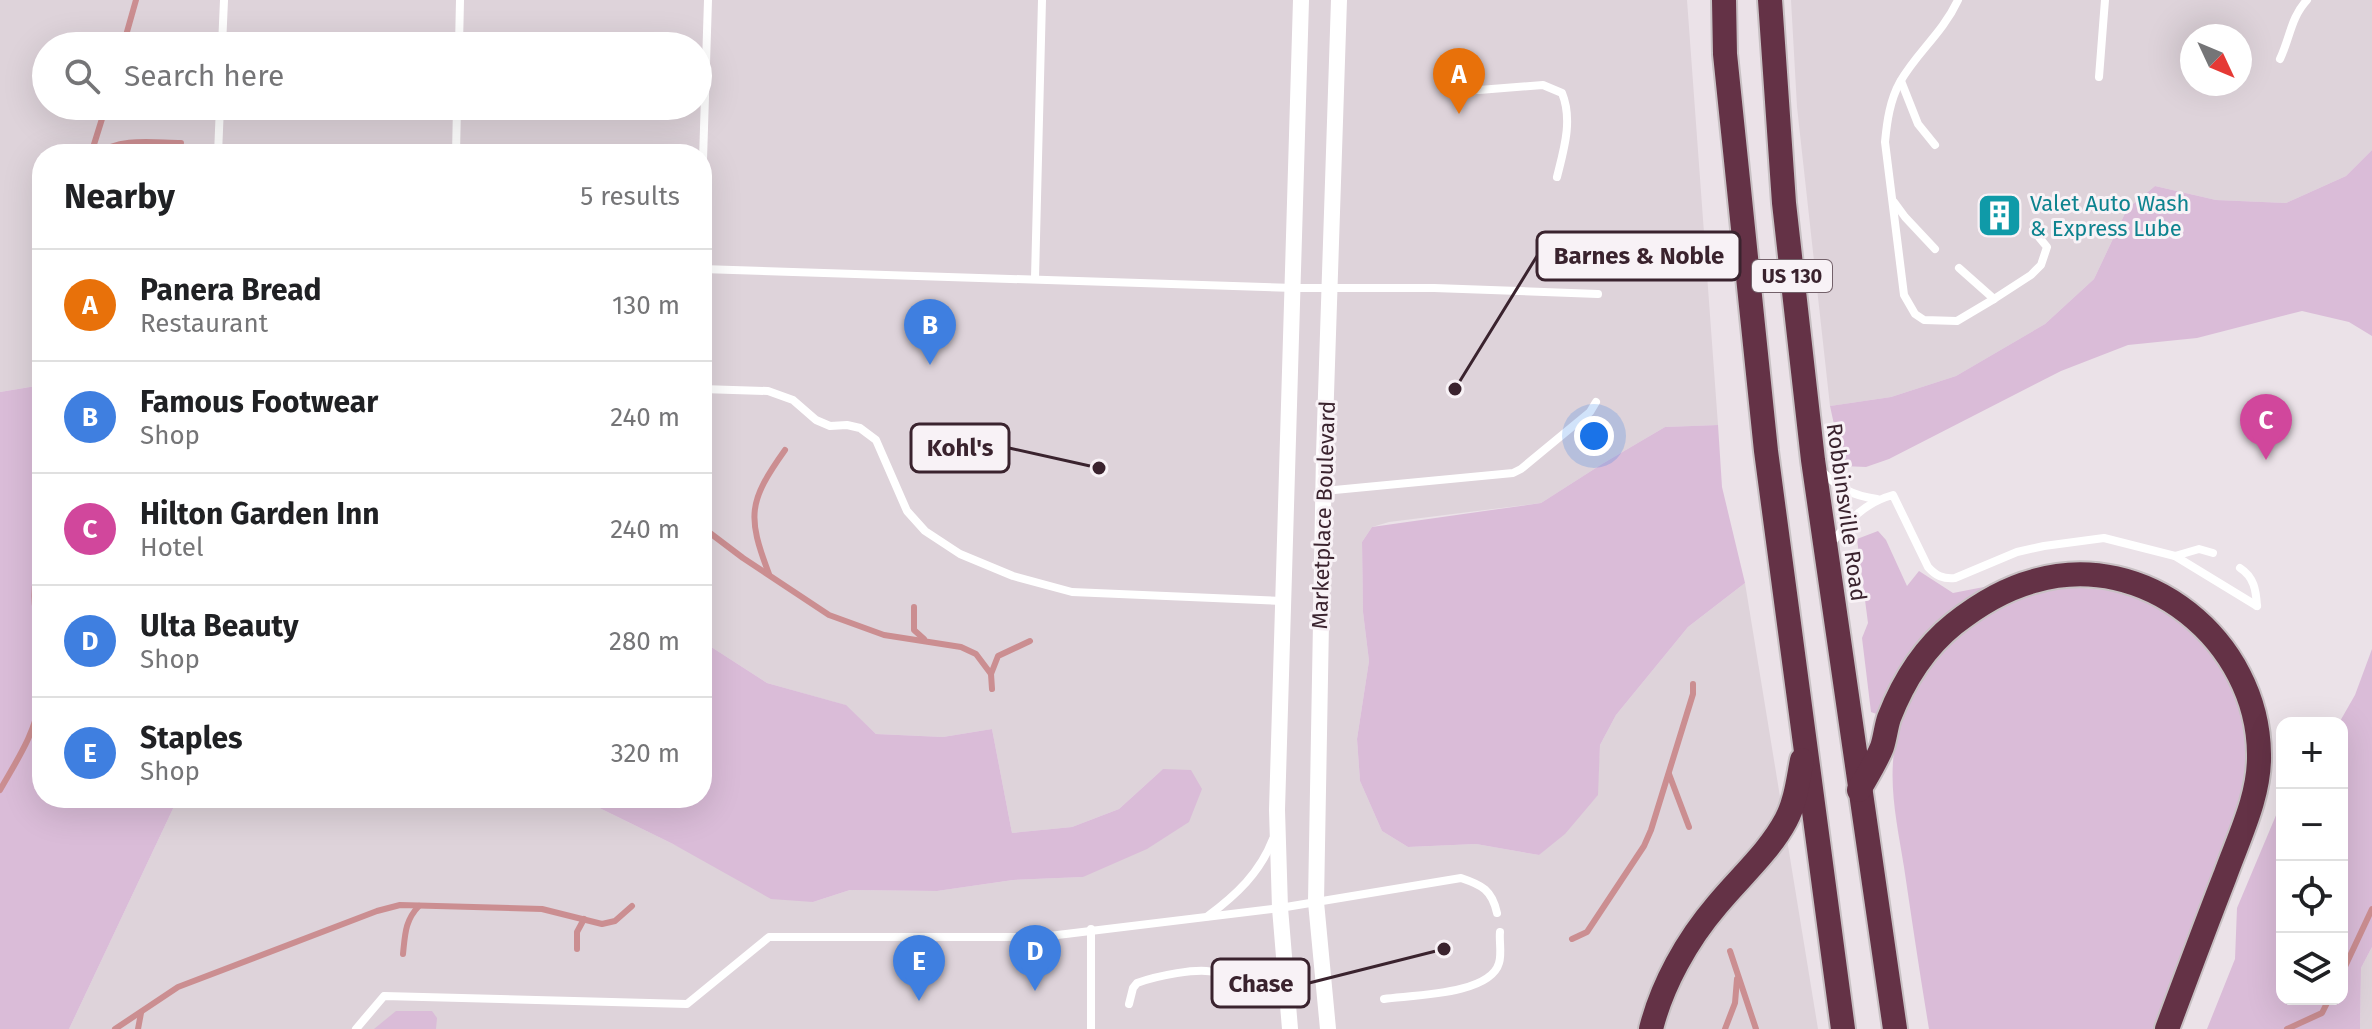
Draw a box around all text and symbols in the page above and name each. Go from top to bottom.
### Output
north arrow [2180,24,2252,96]
search box [32,32,712,120]
pin: A [1433,48,1485,114]
icon: search [60,54,104,98]
text: Search here [124,58,284,94]
text: Nearby [64,176,175,217]
text: 5 results [580,181,680,212]
place label: Valet Auto Wash & Express Lube [2030,190,2189,242]
building icon: Valet Auto Wash & Express Lube [1975,192,2023,240]
callout: Barnes & Noble [1537,232,1740,280]
text: Barnes & Noble [1554,242,1724,270]
road number: US 130 [1752,260,1832,292]
text: Panera Bread [140,272,322,308]
text: A [82,290,98,321]
text: 130 m [612,290,680,321]
pin: B [904,299,956,365]
text: Restaurant [140,308,268,339]
text: Famous Footwear [140,384,378,420]
pin: C [2240,394,2292,460]
street label: Marketplace Boulevard [1306,400,1341,630]
text: B [82,402,98,433]
text: 240 m [610,402,680,433]
your location [1574,416,1614,456]
text: Shop [140,420,200,451]
street label: Robbinsville Road [1821,421,1872,603]
callout: Kohl's [911,424,1009,472]
text: Kohl's [927,434,994,462]
text: Hilton Garden Inn [140,496,380,532]
text: C [83,514,97,545]
text: 240 m [610,514,680,545]
text: Hotel [140,532,204,563]
text: Ulta Beauty [140,608,299,644]
text: D [82,626,98,657]
text: 280 m [609,626,680,657]
text: Shop [140,644,200,675]
map controls [2276,717,2348,1005]
button: + [2276,717,2348,789]
text: Staples [140,720,243,756]
text: E [83,738,97,769]
text: 320 m [611,738,680,769]
text: Shop [140,756,200,787]
button: − [2276,789,2348,861]
button: locate [2276,861,2348,933]
pin: D [1009,925,1061,991]
button: layers [2276,933,2348,1005]
pin: E [893,935,945,1001]
callout: Chase [1212,959,1309,1007]
text: Chase [1228,970,1294,998]

